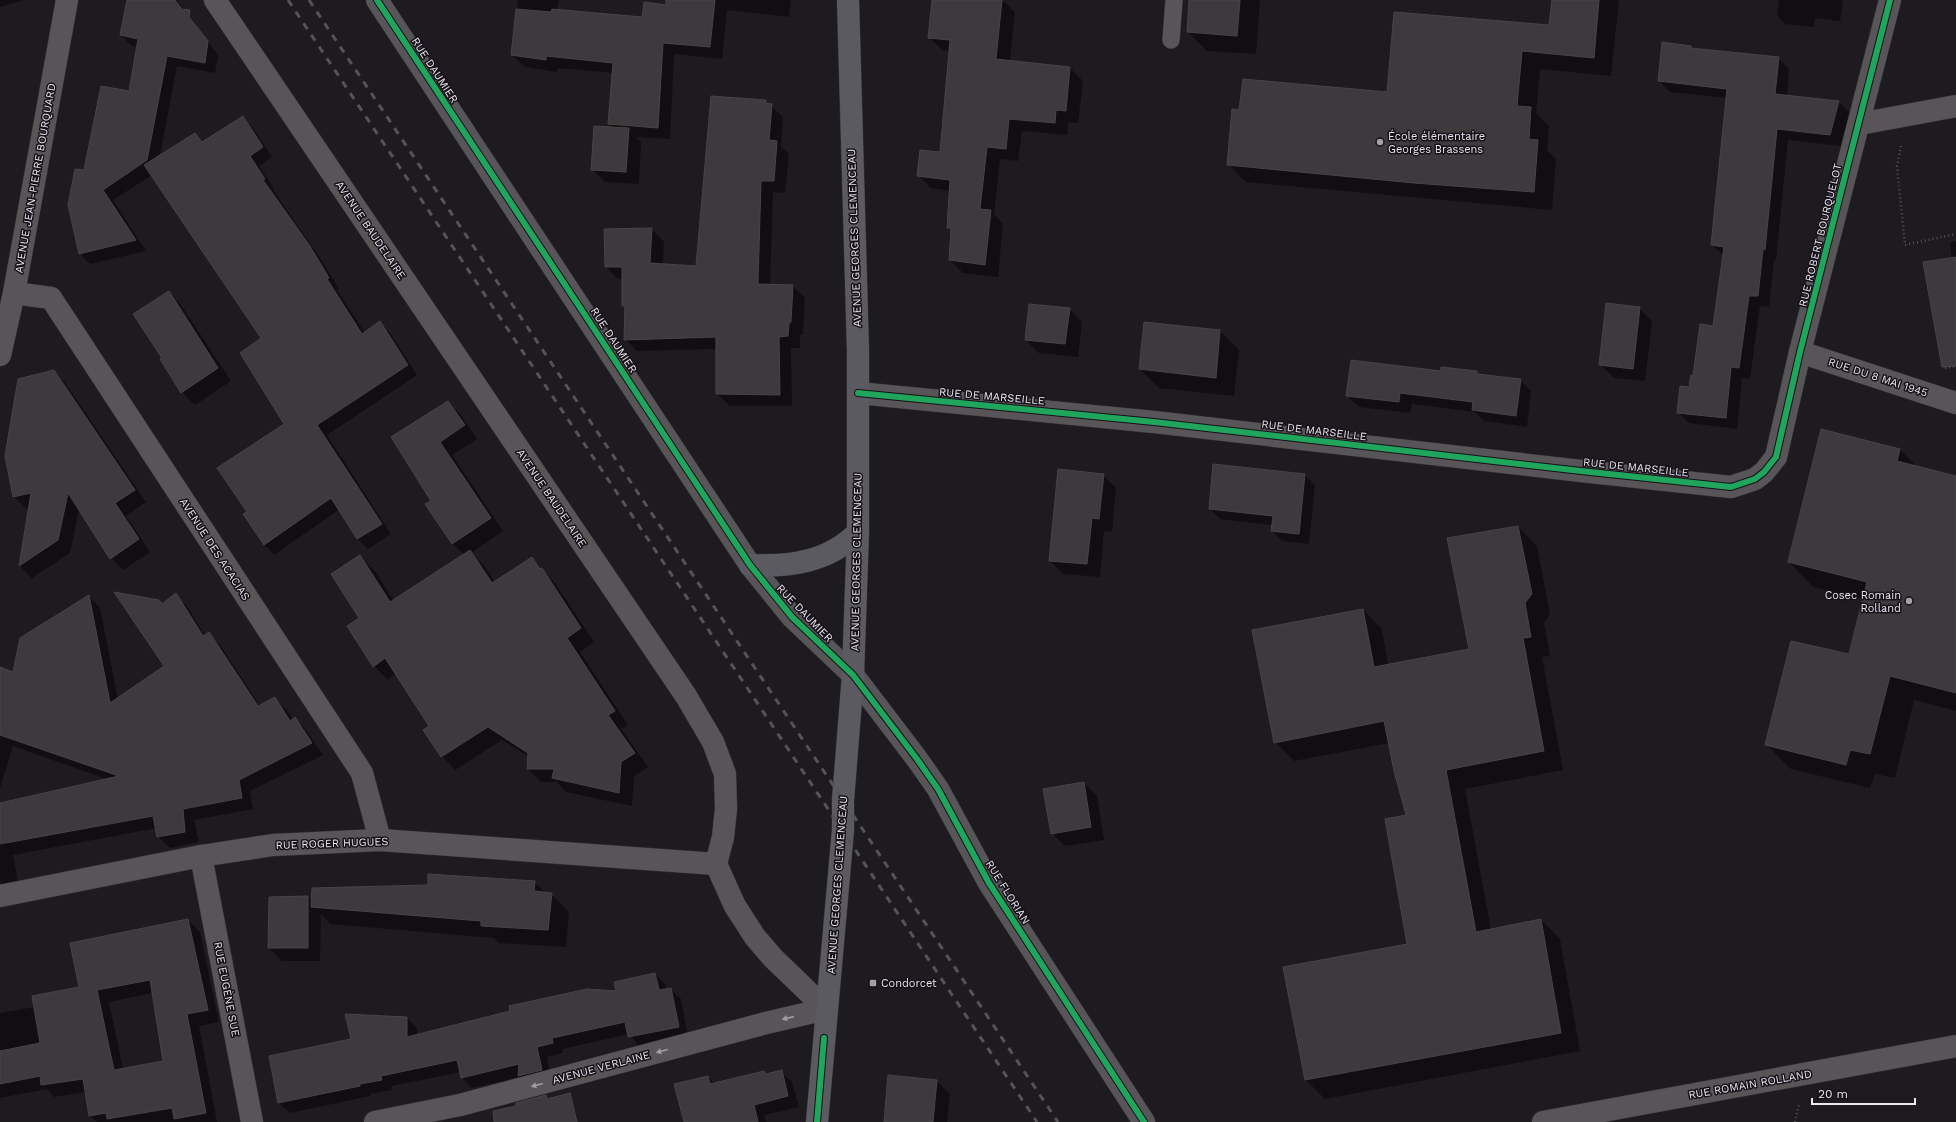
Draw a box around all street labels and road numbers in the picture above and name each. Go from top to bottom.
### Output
street label: RUE DAUMIER [409,35,461,105]
street label: AVENUE JEAN-PIERRE BOURQUARD [12,82,59,274]
street label: AVENUE GEORGES CLEMENCEAU [845,149,864,327]
street label: RUE ROBERT BOURQUELOT [1796,162,1845,308]
street label: AVENUE BAUDELAIRE [333,179,408,282]
street label: RUE DAUMIER [588,305,640,375]
street label: RUE DU 8 MAI 1945 [1827,355,1929,400]
street label: RUE DE MARSEILLE [939,385,1045,408]
street label: RUE DE MARSEILLE [1261,418,1367,443]
street label: AVENUE BAUDELAIRE [514,447,589,550]
street label: RUE DE MARSEILLE [1583,455,1689,480]
street label: AVENUE GEORGES CLEMENCEAU [848,473,865,651]
street label: AVENUE DES ACACIAS [177,496,253,603]
street label: RUE DAUMIER [774,582,835,645]
street label: AVENUE GEORGES CLEMENCEAU [825,796,850,974]
street label: RUE ROGER HUGUES [275,835,389,852]
street label: RUE FLORIAN [983,858,1032,927]
street label: RUE EUGÈNE SUE [211,940,243,1038]
street label: AVENUE VERLAINE [551,1048,651,1087]
street label: RUE ROMAIN ROLLAND [1687,1067,1813,1102]

